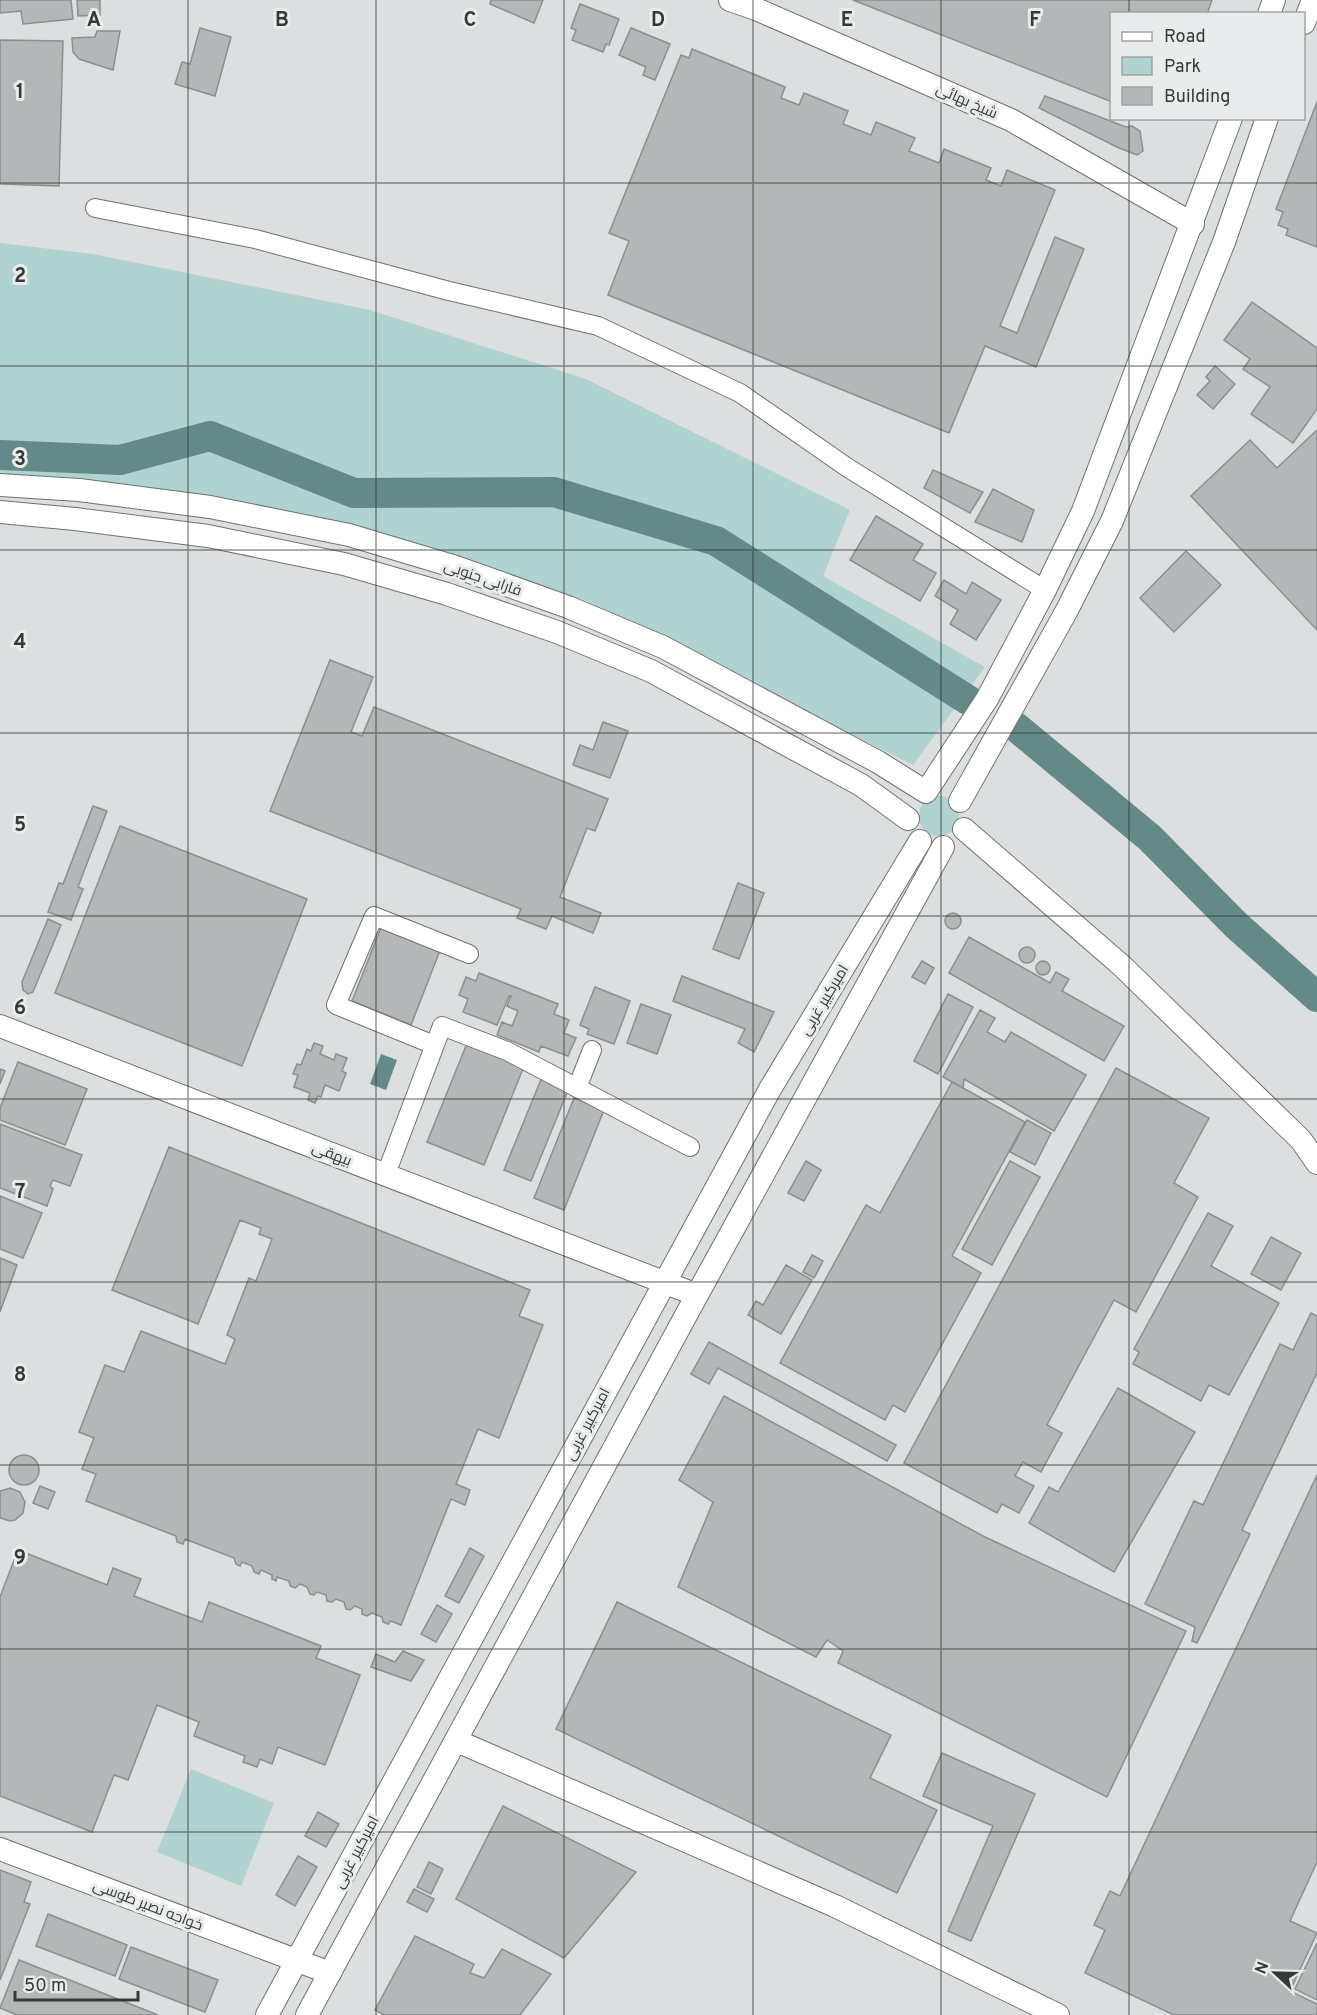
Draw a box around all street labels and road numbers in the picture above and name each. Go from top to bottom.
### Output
street label: شیخ بهائی [933,80,1000,124]
street label: فارابی جنوبی [441,557,524,602]
street label: امیرکبیر غربی [797,962,854,1040]
street label: بیهقی [309,1139,354,1172]
street label: امیرکبیر غربی [561,1385,615,1464]
street label: امیرکبیر غربی [330,1813,384,1892]
street label: خواجه نصیر طوسی [90,1877,205,1936]

